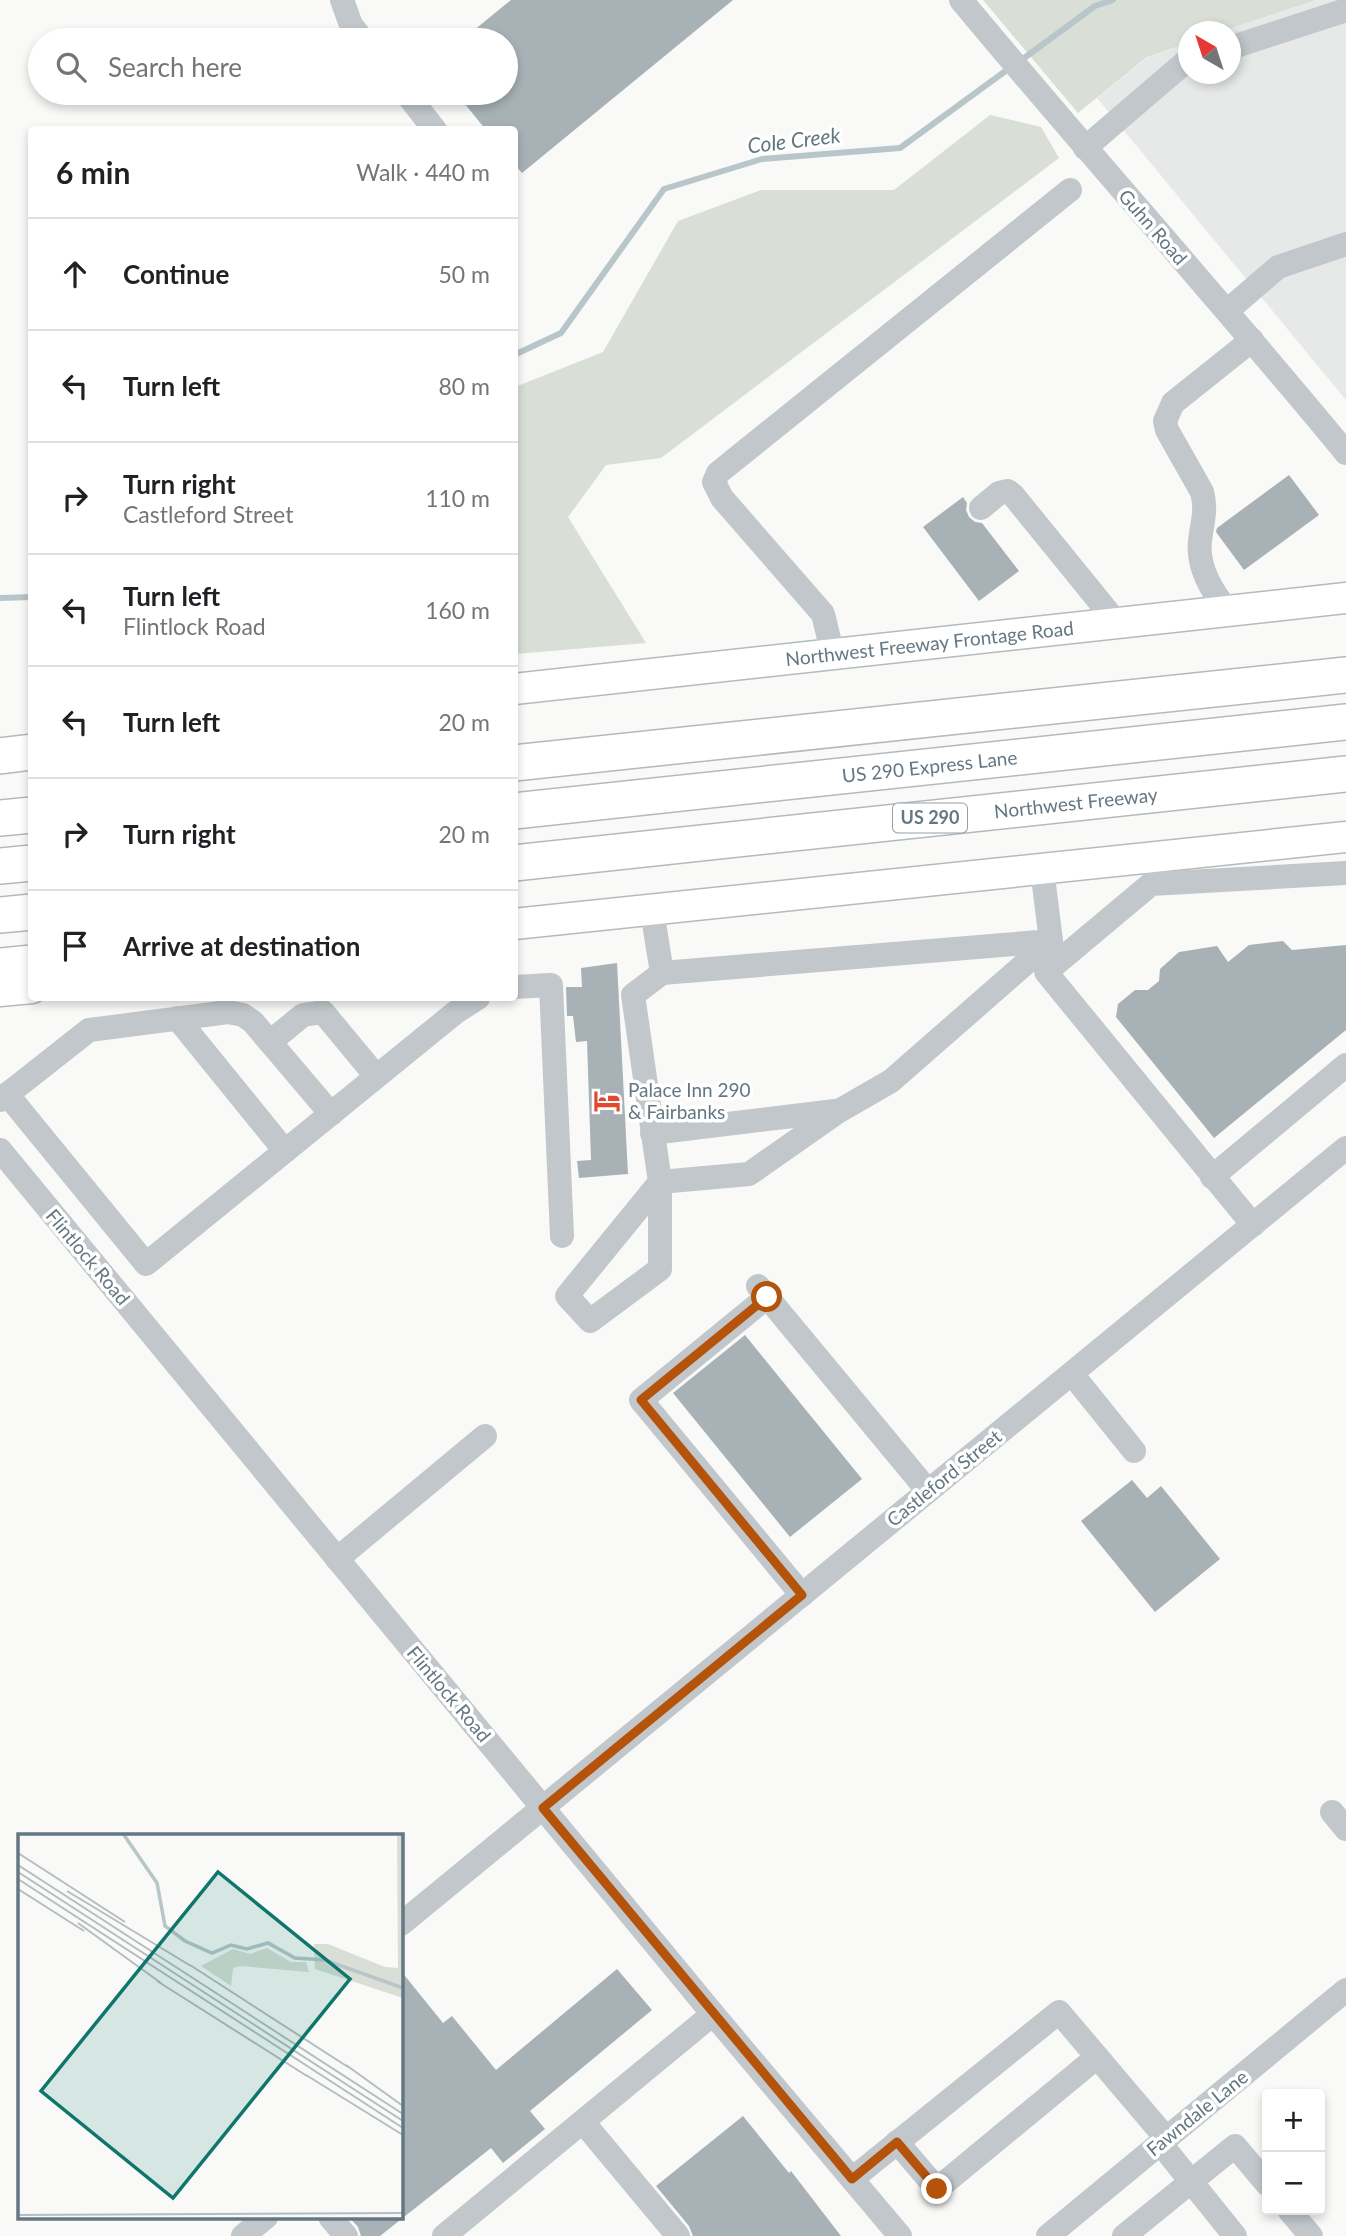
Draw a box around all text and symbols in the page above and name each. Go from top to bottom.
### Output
north arrow [1178,21,1241,84]
search box [28,28,518,105]
icon: search [52,48,90,86]
text: Search here [108,51,242,83]
water label: Cole Creek [746,121,843,158]
text: 6 min [56,154,130,190]
text: Walk · 440 m [356,158,490,186]
street label: Guhn Road [1114,184,1192,269]
icon: ahead [56,255,94,293]
text: Continue [123,258,229,290]
text: 50 m [439,260,490,288]
icon: left [56,367,94,405]
text: Turn left [123,370,220,402]
text: 80 m [439,372,490,400]
text: Turn right [123,468,236,500]
icon: right [56,479,94,517]
text: 110 m [425,484,490,512]
text: Castleford Street [123,500,293,528]
text: Turn left [123,580,220,612]
icon: left [56,591,94,629]
text: 160 m [425,596,490,624]
text: Flintlock Road [123,612,266,640]
street label: Northwest Freeway Frontage Road [784,616,1075,670]
icon: left [56,703,94,741]
text: Turn left [123,706,220,738]
text: 20 m [439,708,490,736]
street label: US 290 Express Lane [841,745,1018,787]
street label: Northwest Freeway [993,782,1159,823]
road number: US 290 [893,804,967,832]
icon: right [56,815,94,853]
text: Turn right [123,818,236,850]
text: 20 m [439,820,490,848]
icon: arrive [56,927,94,965]
text: Arrive at destination [123,930,360,962]
place label: Palace Inn 290 & Fairbanks [628,1078,751,1123]
hotel icon: Palace Inn 290 & Fairbanks [592,1086,622,1116]
street label: Flintlock Road [42,1204,135,1309]
route start [751,1281,782,1312]
street label: Castleford Street [882,1424,1006,1531]
street label: Flintlock Road [403,1641,496,1746]
inset map [18,1834,402,2218]
street label: Fawndale Lane [1141,2065,1252,2160]
map controls [1262,2089,1325,2215]
button: + [1262,2089,1325,2152]
button: − [1262,2152,1325,2215]
route end [921,2173,952,2204]

